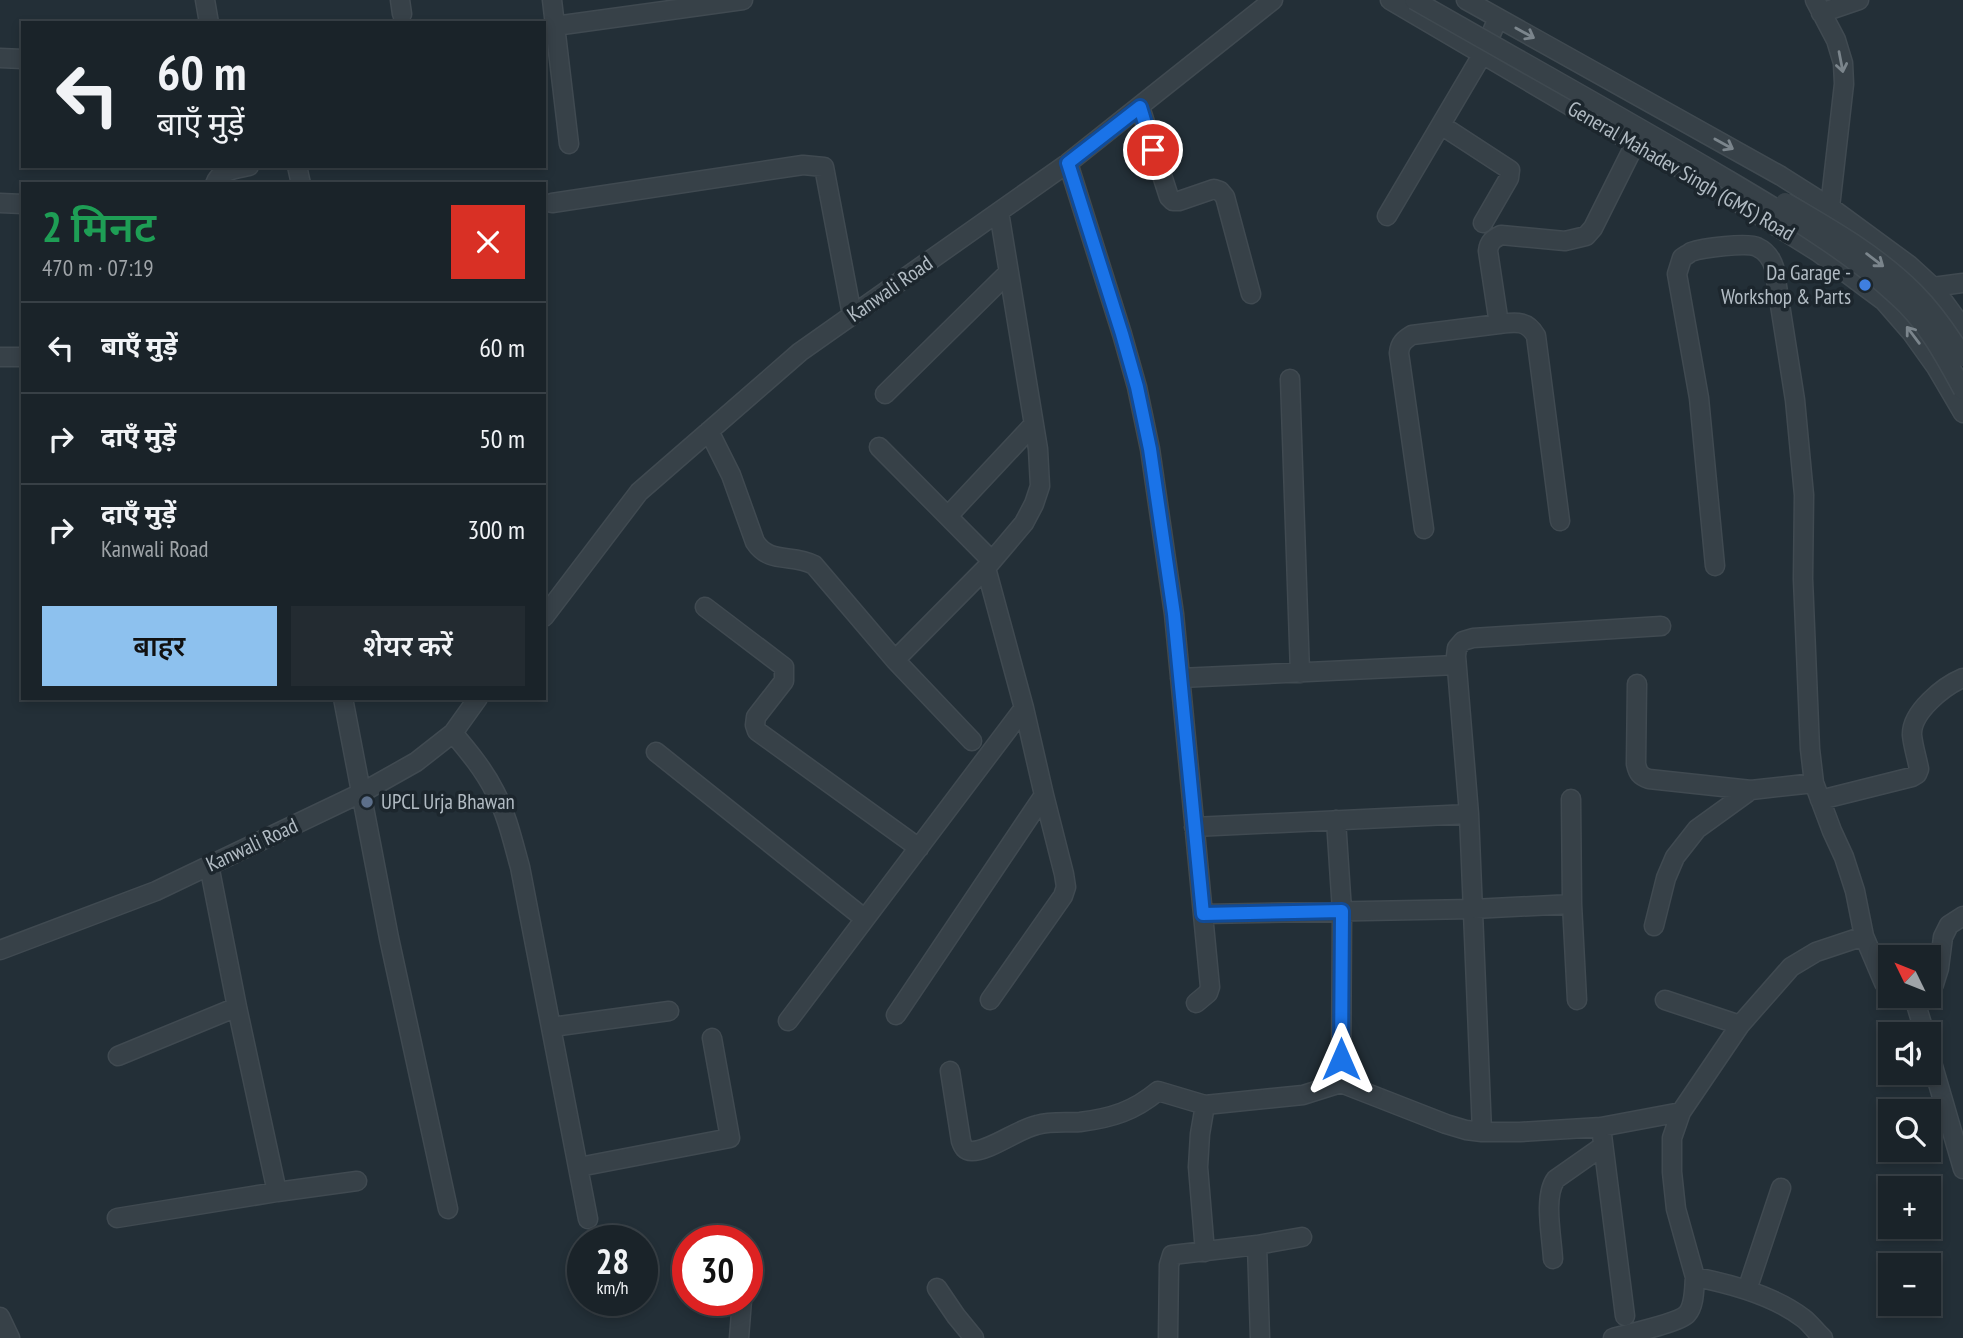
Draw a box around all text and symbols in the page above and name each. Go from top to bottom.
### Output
one-way arrow [1514,27,1535,40]
text: 60 m [157,40,246,104]
icon: left [42,49,133,140]
one-way arrow [1835,50,1849,73]
street label: General Mahadev Singh (GMS) Road [1563,94,1800,247]
text: बाएँ मुड़ें [157,102,244,144]
pin [1123,120,1183,180]
icon: arrive [1134,131,1172,169]
one-way arrow [1713,138,1734,151]
text: 2 मिनट [42,199,156,254]
button: close [451,205,525,279]
street label: Kanwali Road [842,249,938,328]
one-way arrow [1866,252,1884,267]
text: 470 m · 07:19 [42,253,154,282]
place label: Da Garage - Workshop & Parts [1721,259,1851,310]
marker: Da Garage - Workshop & Parts [1857,277,1873,293]
one-way arrow [1906,325,1921,344]
icon: left [42,329,80,367]
text: बाएँ मुड़ें [101,329,178,362]
text: 60 m [479,331,525,364]
icon: right [42,420,80,458]
text: दाएँ मुड़ें [101,420,176,453]
text: 50 m [479,422,525,455]
text: दाएँ मुड़ें [101,497,176,530]
icon: right [42,511,80,549]
text: 300 m [467,513,525,546]
text: Kanwali Road [101,534,208,563]
button: बाहर [42,606,277,686]
button: शेयर करें [291,606,525,686]
place label: UPCL Urja Bhawan [381,788,515,815]
marker: UPCL Urja Bhawan [359,794,375,810]
street label: Kanwali Road [202,812,302,878]
north arrow [1878,945,1941,1008]
map controls [1878,945,1941,1316]
position arrow [1304,1022,1378,1096]
button: sound [1878,1022,1941,1085]
button: search [1878,1099,1941,1162]
button: + [1878,1176,1941,1239]
speed limit sign: 30 [672,1225,763,1316]
text: 28 [596,1238,629,1284]
button: − [1878,1253,1941,1316]
text: km/h [597,1276,628,1299]

